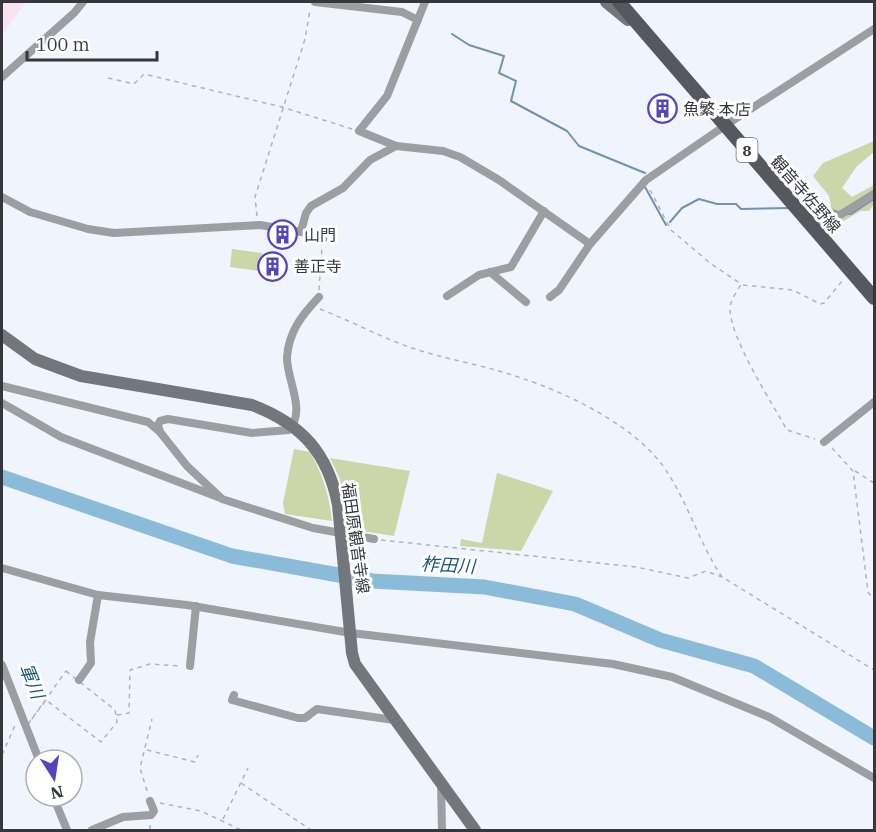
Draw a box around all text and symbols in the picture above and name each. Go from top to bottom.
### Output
scale bar [27,24,158,62]
text: 100 m [36,33,90,56]
building icon: 魚繁 本店 [646,93,678,125]
place label: 魚繁 本店 [683,99,751,119]
road number: 8 [736,138,758,162]
street label: 観音寺佐野線 [767,151,845,237]
building icon: 山門 [267,219,299,251]
place label: 山門 [304,225,336,245]
building icon: 善正寺 [257,250,289,282]
place label: 善正寺 [294,256,342,276]
street label: 福田原観音寺線 [338,481,374,595]
water label: 柞田川 [420,552,478,578]
water label: 軍川 [15,660,50,704]
north arrow [24,748,84,808]
text: N [49,782,65,804]

